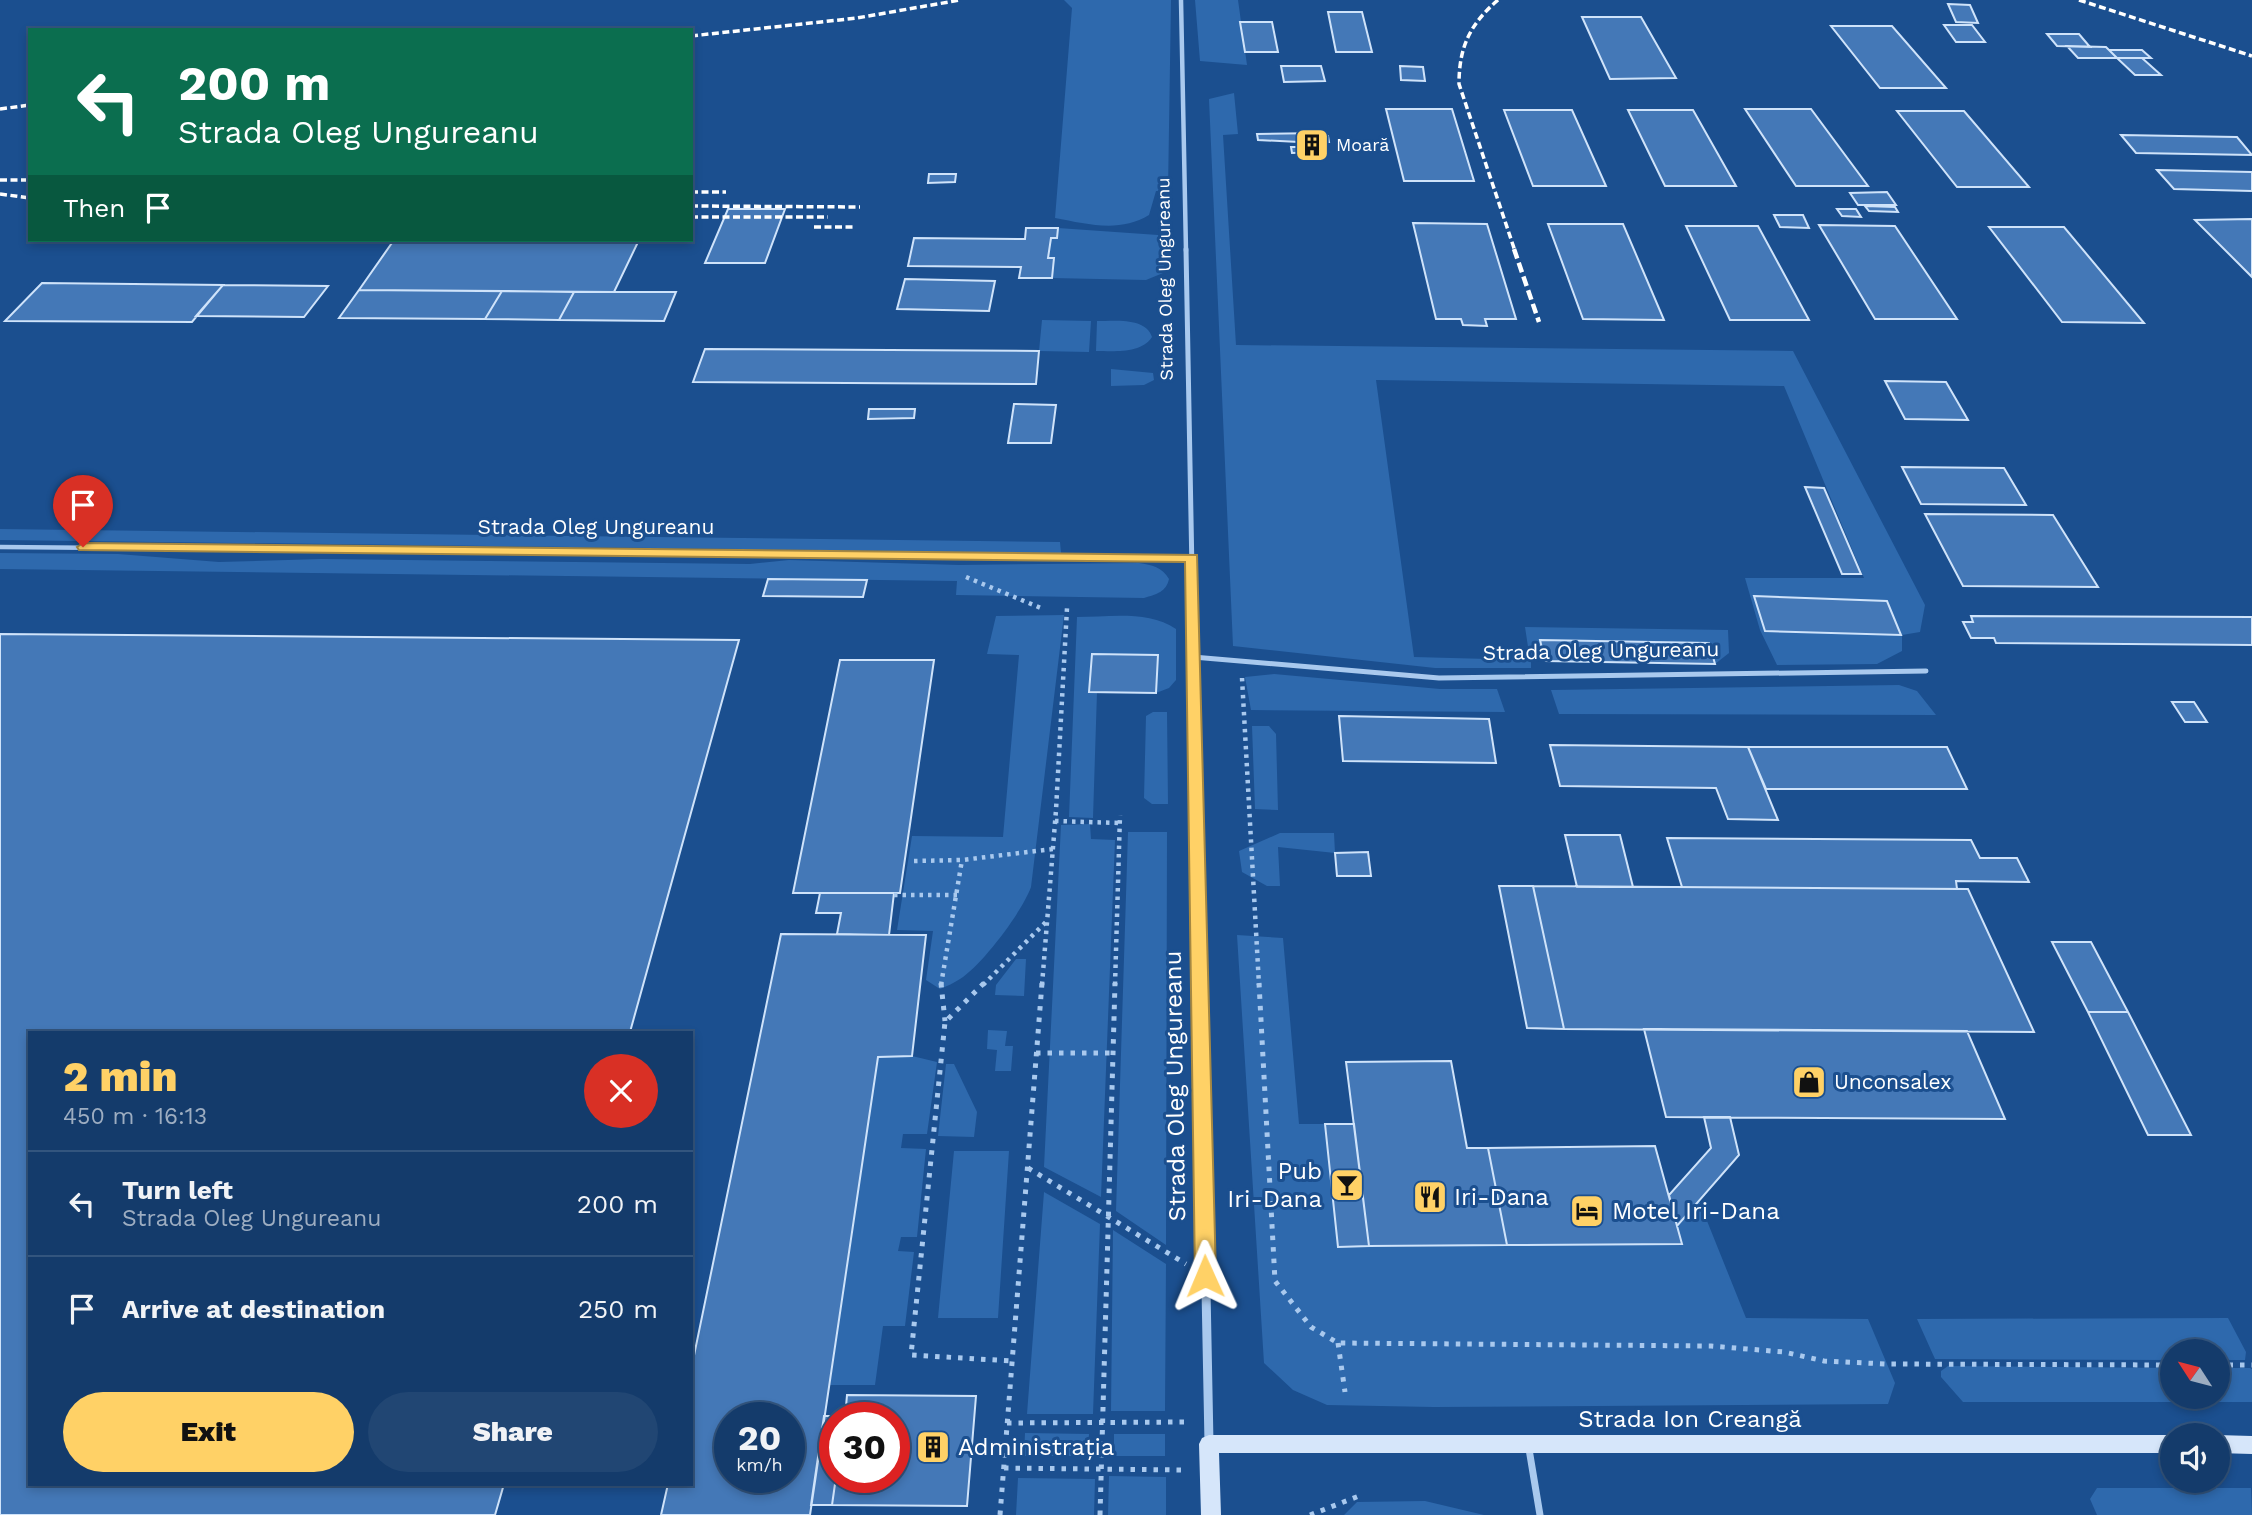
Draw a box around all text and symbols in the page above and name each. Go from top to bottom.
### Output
text: 200 m [178,54,330,112]
icon: left [63,56,154,147]
text: Strada Oleg Ungureanu [178,113,539,151]
building icon: Moară [1293,126,1331,164]
place label: Moară [1336,134,1390,155]
street label: Strada Oleg Ungureanu [1152,177,1177,381]
icon: arrive [139,189,177,227]
text: Then [63,193,125,223]
pin [53,475,113,547]
icon: arrive [64,486,102,524]
street label: Strada Oleg Ungureanu [478,514,714,539]
street label: Strada Oleg Ungureanu [1482,636,1720,665]
street label: Strada Oleg Ungureanu [1159,950,1191,1222]
text: 2 min [63,1052,177,1101]
button: close [584,1054,658,1128]
shop icon: Unconsalex [1790,1063,1828,1101]
place label: Unconsalex [1834,1069,1951,1094]
text: 450 m · 16:13 [63,1103,207,1130]
place label: Pub Iri-Dana [1227,1157,1322,1213]
bar icon: Pub Iri-Dana [1328,1166,1366,1204]
text: Turn left [122,1175,233,1205]
restaurant icon: Iri-Dana [1411,1178,1449,1216]
place label: Iri-Dana [1454,1183,1549,1211]
icon: left [63,1185,101,1223]
text: 200 m [577,1189,658,1219]
hotel icon: Motel Iri-Dana [1568,1192,1606,1230]
place label: Motel Iri-Dana [1612,1197,1780,1225]
text: Strada Oleg Ungureanu [122,1205,381,1232]
position arrow [1168,1239,1242,1313]
icon: arrive [63,1290,101,1328]
text: Arrive at destination [122,1294,385,1324]
text: 250 m [578,1294,658,1324]
north arrow [2160,1339,2230,1409]
map controls [2160,1339,2230,1493]
button: Exit [63,1392,354,1472]
button: Share [368,1392,658,1472]
speed limit sign: 30 [819,1402,910,1493]
street label: Strada Ion Creangă [1578,1405,1802,1433]
text: 20 [738,1417,781,1459]
button: sound [2160,1423,2230,1493]
building icon: Administrația [914,1428,952,1466]
place label: Administrația [958,1433,1114,1461]
text: km/h [736,1454,783,1475]

